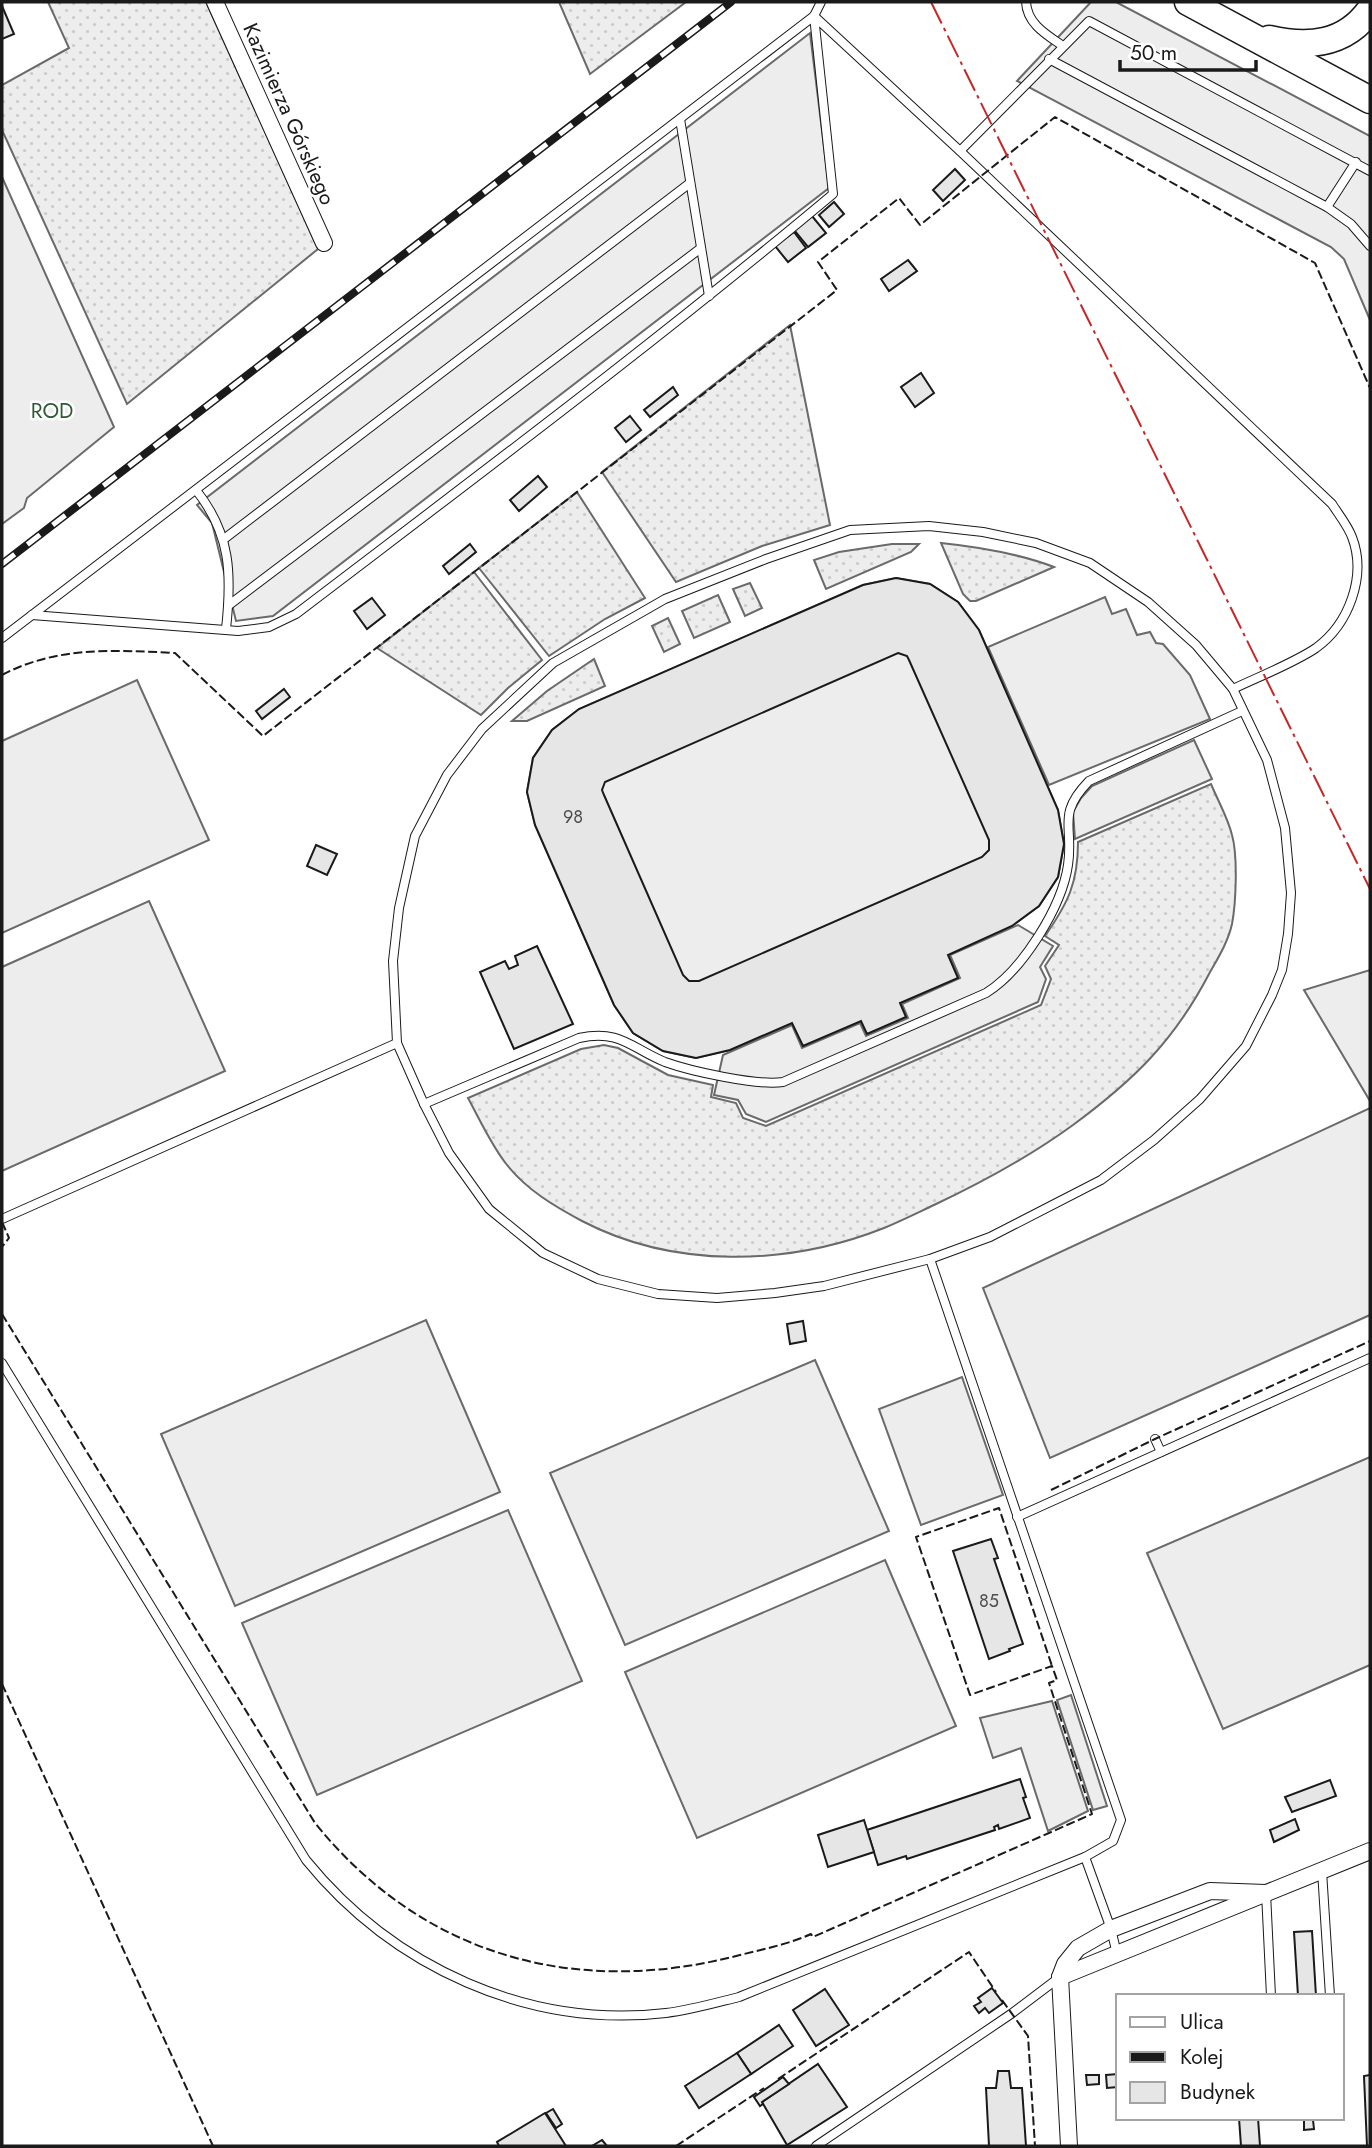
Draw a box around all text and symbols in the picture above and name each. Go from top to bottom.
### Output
street label: Kazimierza Górskiego [235,18,343,210]
scale bar [1120,28,1256,72]
text: 50 m [1130,38,1177,68]
park label: ROD [31,396,73,426]
house number: 98 [563,804,583,830]
house number: 85 [979,1588,999,1614]
legend [1116,1994,1344,2120]
text: Ulica [1180,2007,1224,2037]
text: Kolej [1180,2042,1224,2072]
text: Budynek [1180,2077,1256,2107]

